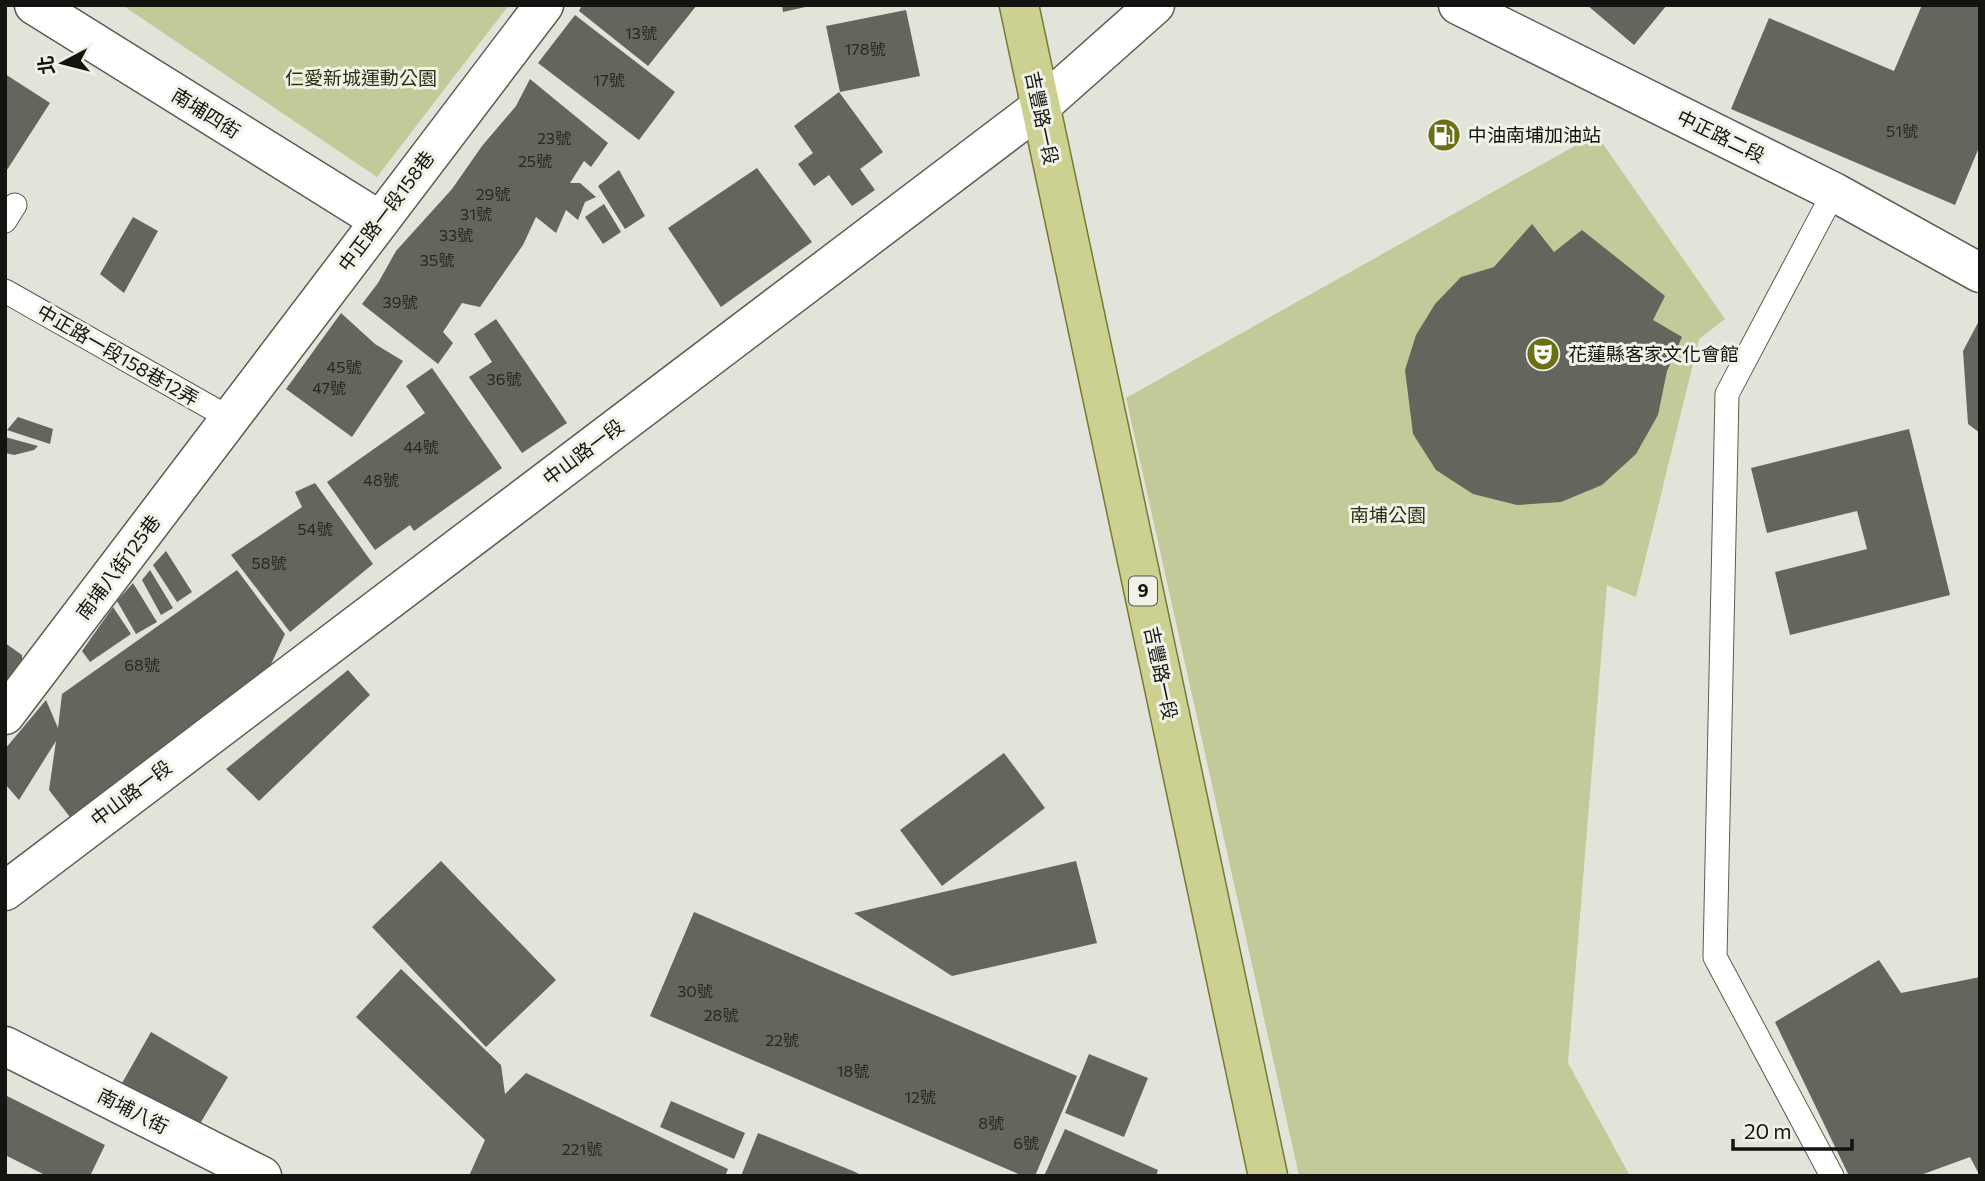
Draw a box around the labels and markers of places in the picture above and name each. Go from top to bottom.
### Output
fuel station icon: 中油南埔加油站 [1425,116,1463,154]
place label: 中油南埔加油站 [1468,123,1601,146]
theatre icon: 花蓮縣客家文化會館 [1524,335,1562,373]
place label: 花蓮縣客家文化會館 [1568,342,1739,365]

